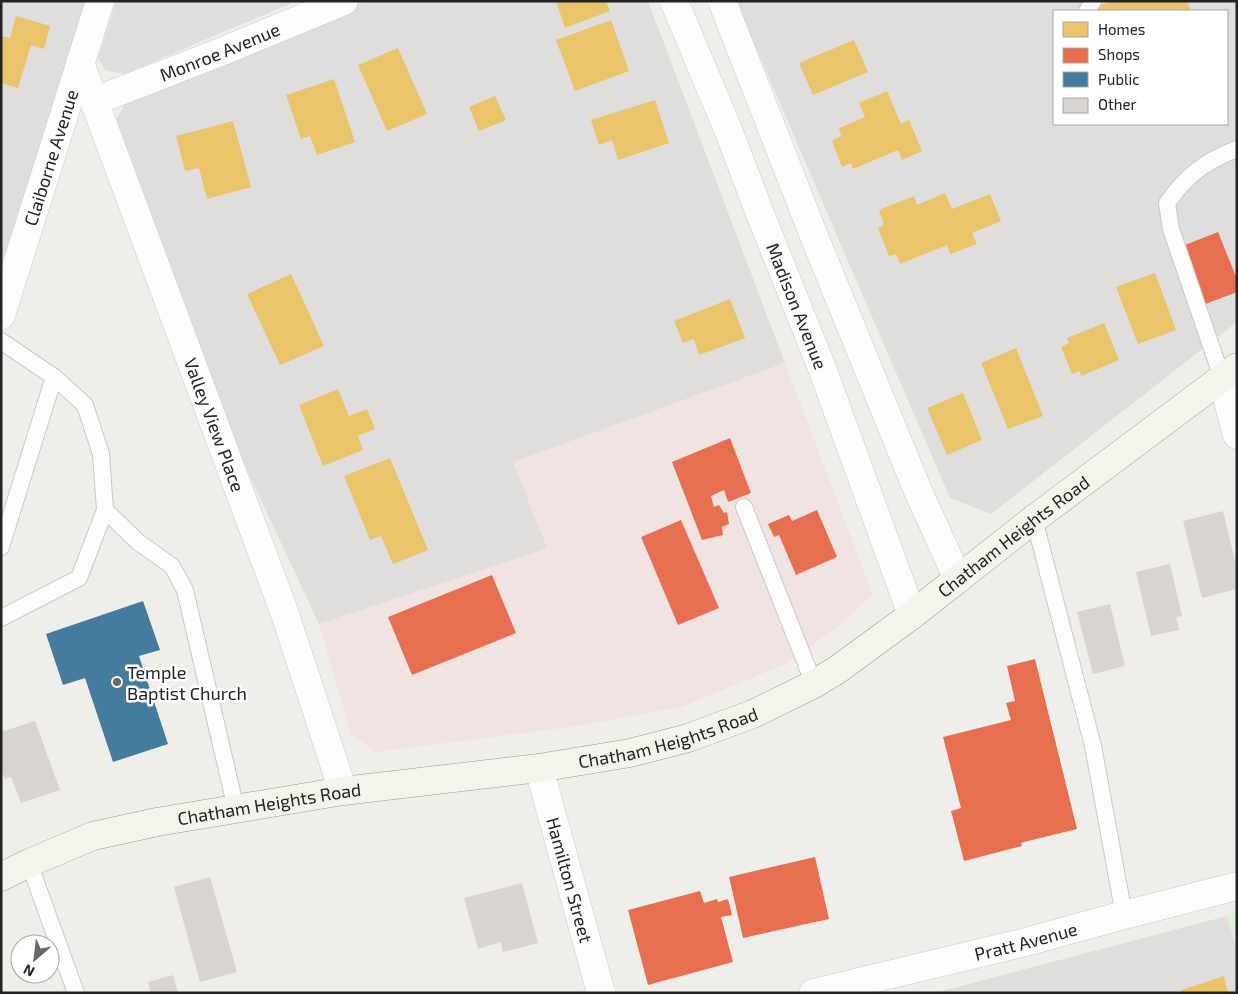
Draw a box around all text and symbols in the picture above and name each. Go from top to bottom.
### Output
legend [1053,10,1228,125]
street label: Monroe Avenue [157,18,283,86]
text: Homes [1098,20,1145,38]
text: Shops [1098,45,1140,63]
text: Public [1098,70,1139,88]
street label: Claiborne Avenue [19,87,82,229]
text: Other [1098,95,1137,113]
street label: Madison Avenue [762,240,832,372]
street label: Valley View Place [180,355,250,495]
street label: Chatham Heights Road [933,471,1094,602]
place label: Temple Baptist Church [127,661,247,704]
marker: Temple Baptist Church [111,676,123,688]
street label: Chatham Heights Road [577,702,761,772]
street label: Chatham Heights Road [176,778,362,829]
street label: Hamilton Street [542,815,598,945]
street label: Pratt Avenue [972,917,1080,965]
north arrow [10,934,60,984]
text: N [20,961,37,981]

